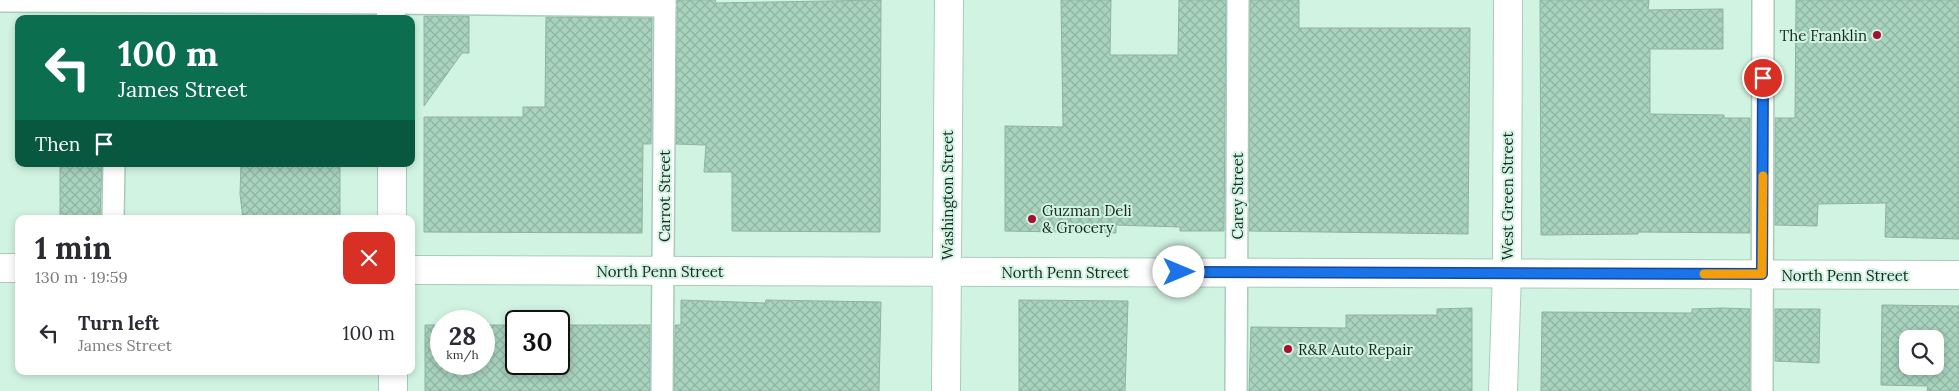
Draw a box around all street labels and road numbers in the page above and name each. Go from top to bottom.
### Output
street label: Washington Street [938,130,957,260]
street label: West Green Street [1498,131,1517,260]
street label: Carrot Street [655,150,674,242]
street label: Carey Street [1228,152,1247,240]
street label: North Penn Street [596,262,724,281]
street label: North Penn Street [1001,263,1129,282]
street label: North Penn Street [1781,266,1909,285]

